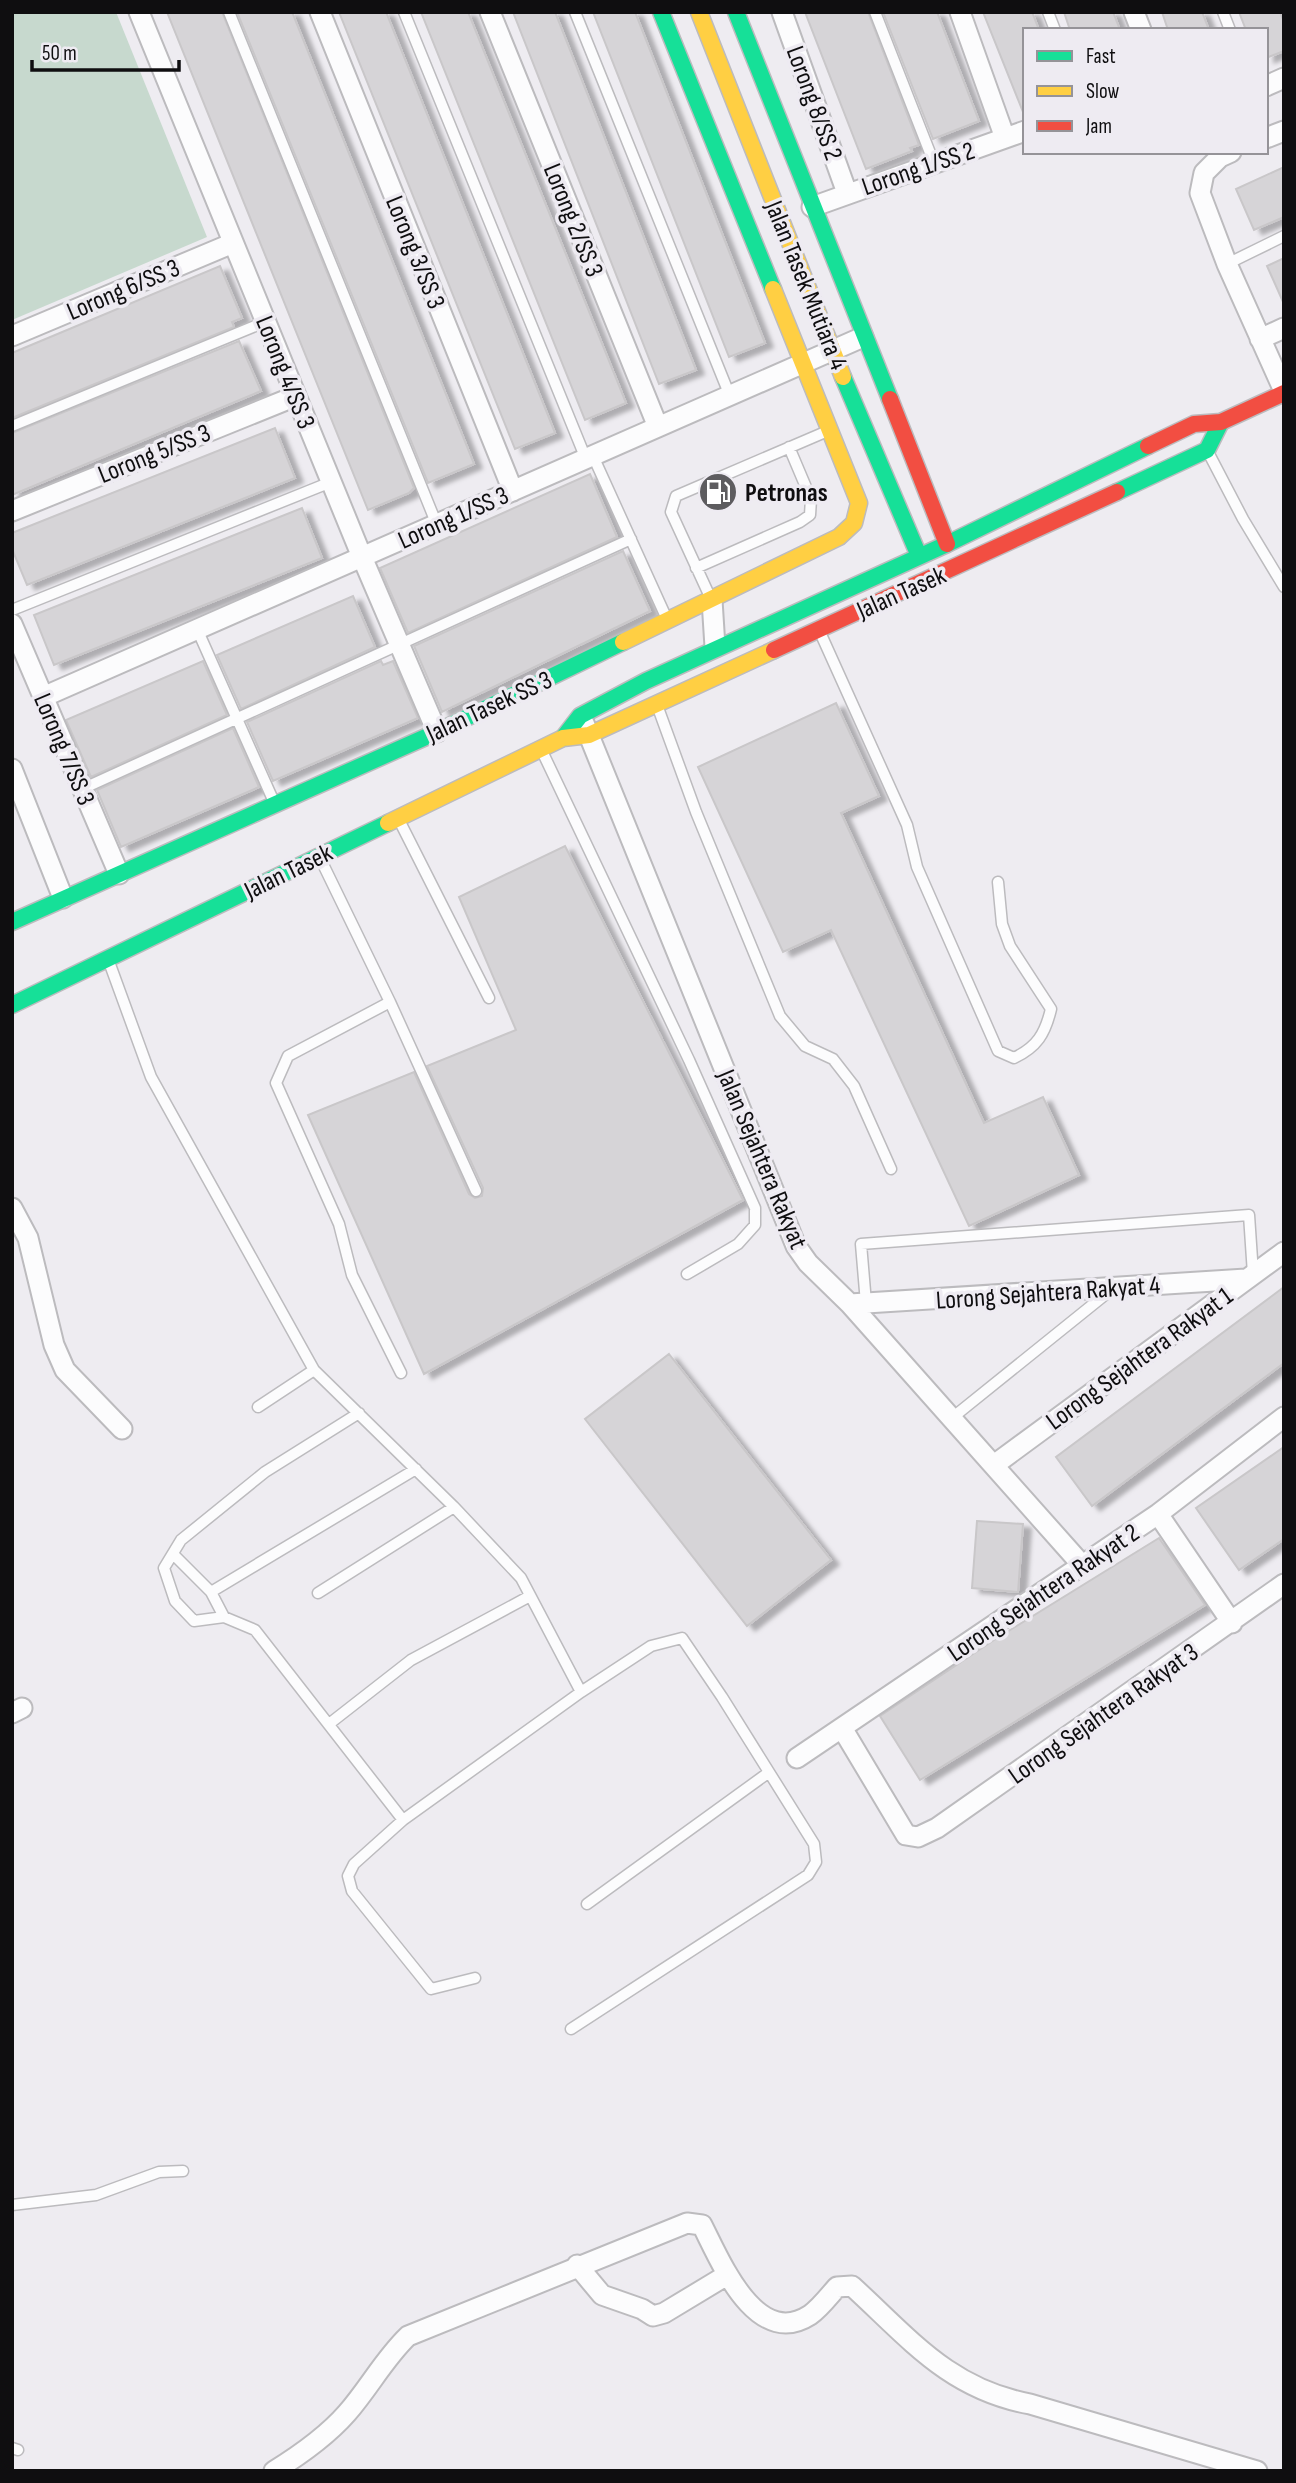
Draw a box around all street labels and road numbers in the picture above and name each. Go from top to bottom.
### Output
street label: Lorong 8/SS 2 [779,42,849,165]
street label: Lorong 1/SS 2 [858,136,979,203]
street label: Lorong 2/SS 3 [536,159,609,282]
street label: Lorong 3/SS 3 [378,192,451,314]
street label: Jalan Tasek Mutiara 4 [757,196,854,375]
street label: Lorong 6/SS 3 [63,253,185,328]
street label: Lorong 4/SS 3 [248,312,321,433]
street label: Lorong 5/SS 3 [94,418,215,491]
street label: Lorong 1/SS 3 [394,480,514,556]
street label: Jalan Tasek [851,560,951,627]
street label: Jalan Tasek SS 3 [421,665,557,750]
street label: Lorong 7/SS 3 [26,689,101,810]
street label: Jalan Tasek [239,838,338,907]
street label: Jalan Sejahtera Rakyat [710,1064,813,1254]
street label: Lorong Sejahtera Rakyat 4 [935,1270,1161,1317]
street label: Lorong Sejahtera Rakyat 1 [1041,1281,1239,1437]
street label: Lorong Sejahtera Rakyat 2 [942,1518,1146,1669]
street label: Lorong Sejahtera Rakyat 3 [1003,1637,1205,1791]

